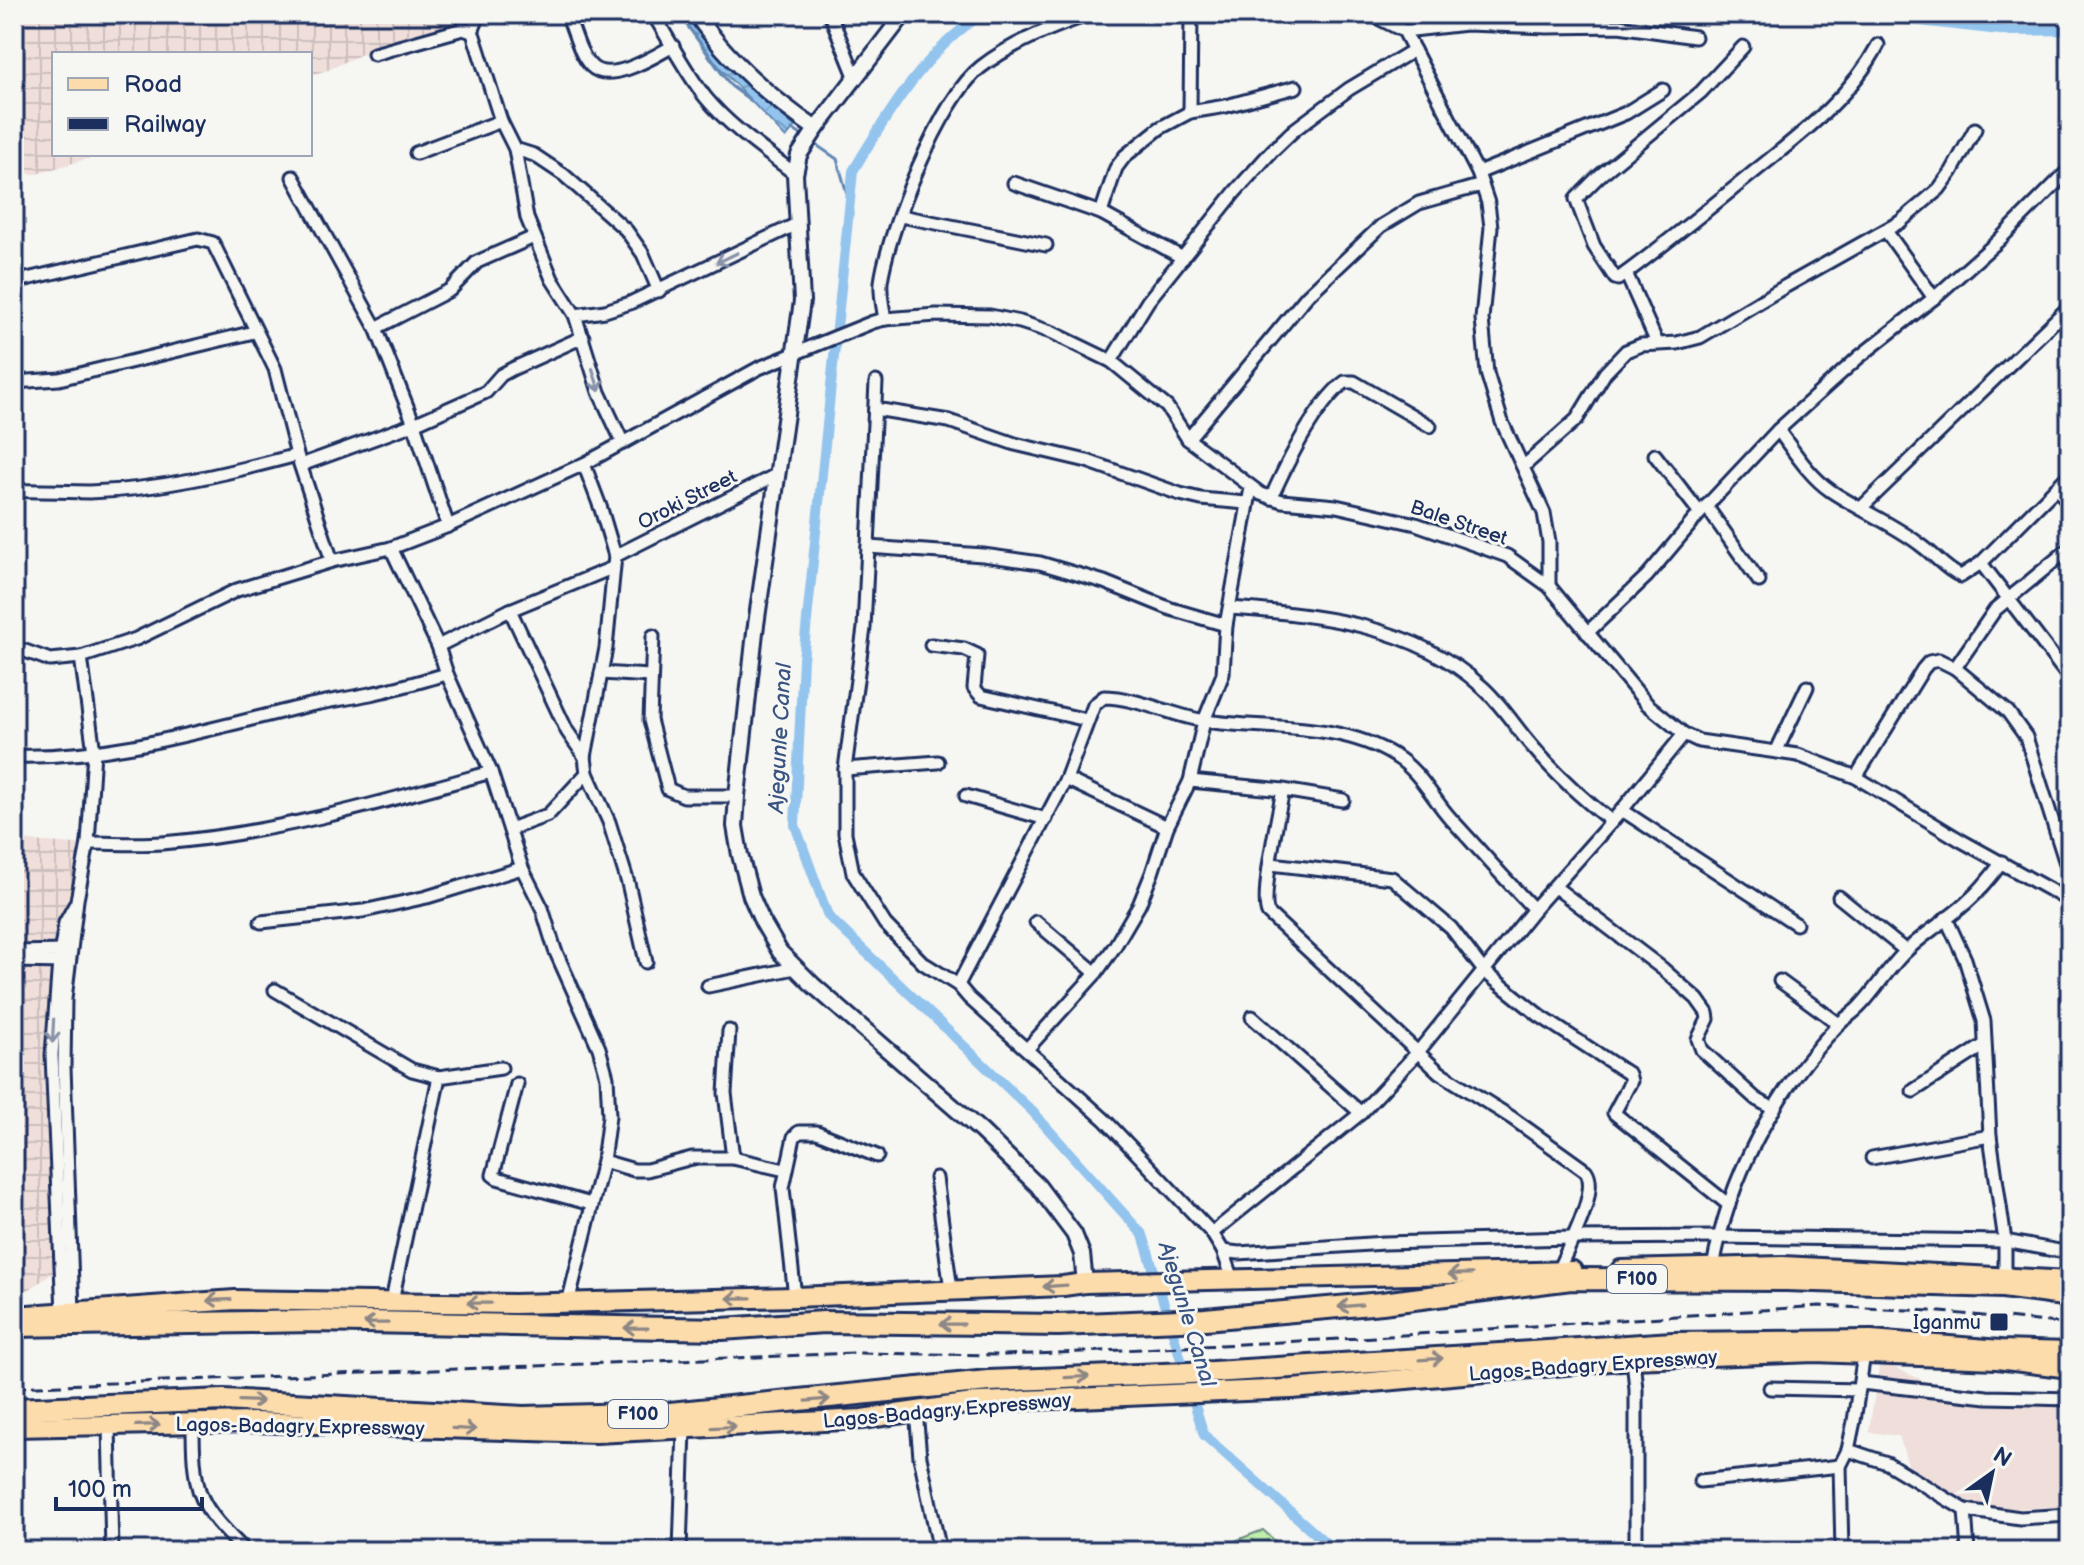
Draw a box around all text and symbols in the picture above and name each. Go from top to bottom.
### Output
legend [52,52,312,156]
text: Road [124,70,182,99]
text: Railway [124,110,206,139]
one-way arrow [716,251,740,266]
one-way arrow [589,367,604,393]
street label: Oroki Street [634,465,741,535]
street label: Bale Street [1407,495,1510,551]
water label: Ajegunle Canal [763,661,798,815]
one-way arrow [45,1017,60,1044]
water label: Ajegunle Canal [1151,1238,1222,1391]
road number: F100 [1607,1265,1667,1293]
one-way arrow [1447,1266,1474,1281]
one-way arrow [1042,1279,1069,1294]
one-way arrow [726,1290,753,1306]
one-way arrow [206,1293,233,1308]
one-way arrow [466,1296,493,1311]
one-way arrow [1337,1299,1364,1314]
place label: Iganmu [1913,1311,1981,1335]
marker: Iganmu [1988,1311,2010,1333]
one-way arrow [363,1315,390,1330]
one-way arrow [939,1316,966,1332]
one-way arrow [623,1320,650,1336]
street label: Lagos-Badagry Expressway [1468,1345,1718,1387]
one-way arrow [1417,1351,1444,1366]
one-way arrow [1063,1369,1090,1384]
street label: Lagos-Badagry Expressway [822,1388,1072,1434]
one-way arrow [804,1392,831,1407]
one-way arrow [237,1394,264,1409]
road number: F100 [608,1400,668,1428]
street label: Lagos-Badagry Expressway [175,1413,425,1441]
one-way arrow [134,1417,161,1432]
one-way arrow [710,1419,737,1434]
one-way arrow [450,1422,477,1437]
north arrow [1952,1433,2032,1513]
text: N [1988,1442,2016,1473]
scale bar [56,1461,202,1511]
text: 100 m [68,1475,132,1504]

